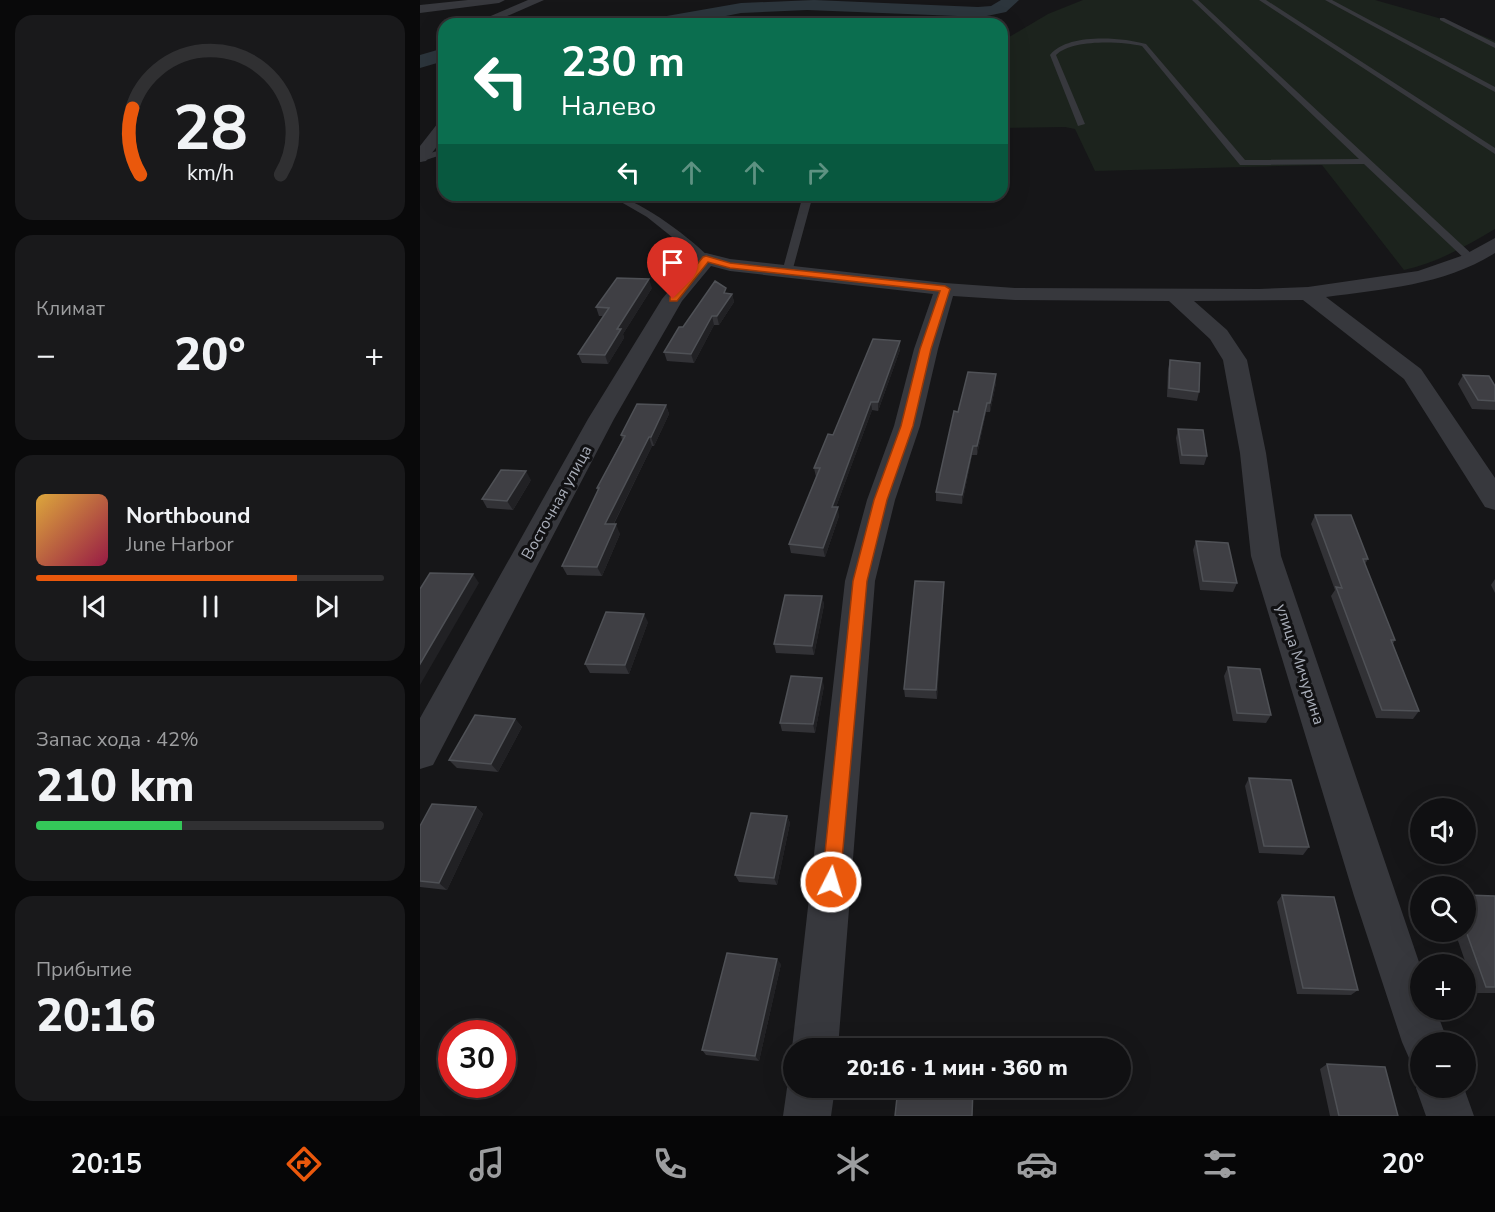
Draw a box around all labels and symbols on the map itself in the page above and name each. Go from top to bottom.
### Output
pin [647,237,698,299]
street label: Восточная улица [516,441,597,564]
street label: улица Мичурина [1270,601,1330,728]
position arrow [799,850,863,914]
speed limit sign: 30 [438,1020,516,1098]

